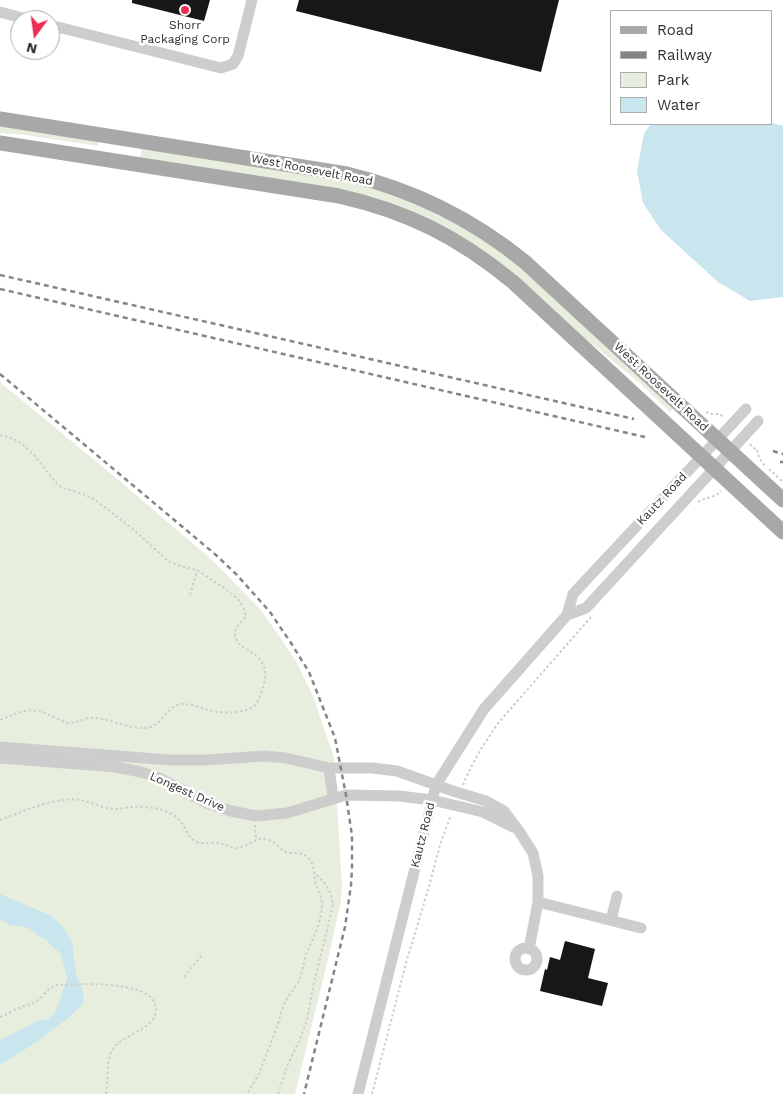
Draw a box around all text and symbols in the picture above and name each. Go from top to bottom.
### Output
marker: Shorr Packaging Corp [179,4,191,16]
north arrow [10,10,60,60]
legend [610,10,773,125]
place label: Shorr Packaging Corp [140,18,230,46]
text: Road [657,21,694,39]
text: N [25,40,39,58]
text: Railway [657,46,712,64]
text: Park [657,71,689,89]
text: Water [657,96,700,114]
street label: West Roosevelt Road [250,151,374,189]
street label: West Roosevelt Road [611,340,711,434]
street label: Kautz Road [634,470,690,528]
street label: Longest Drive [147,769,227,815]
street label: Kautz Road [408,801,438,869]

